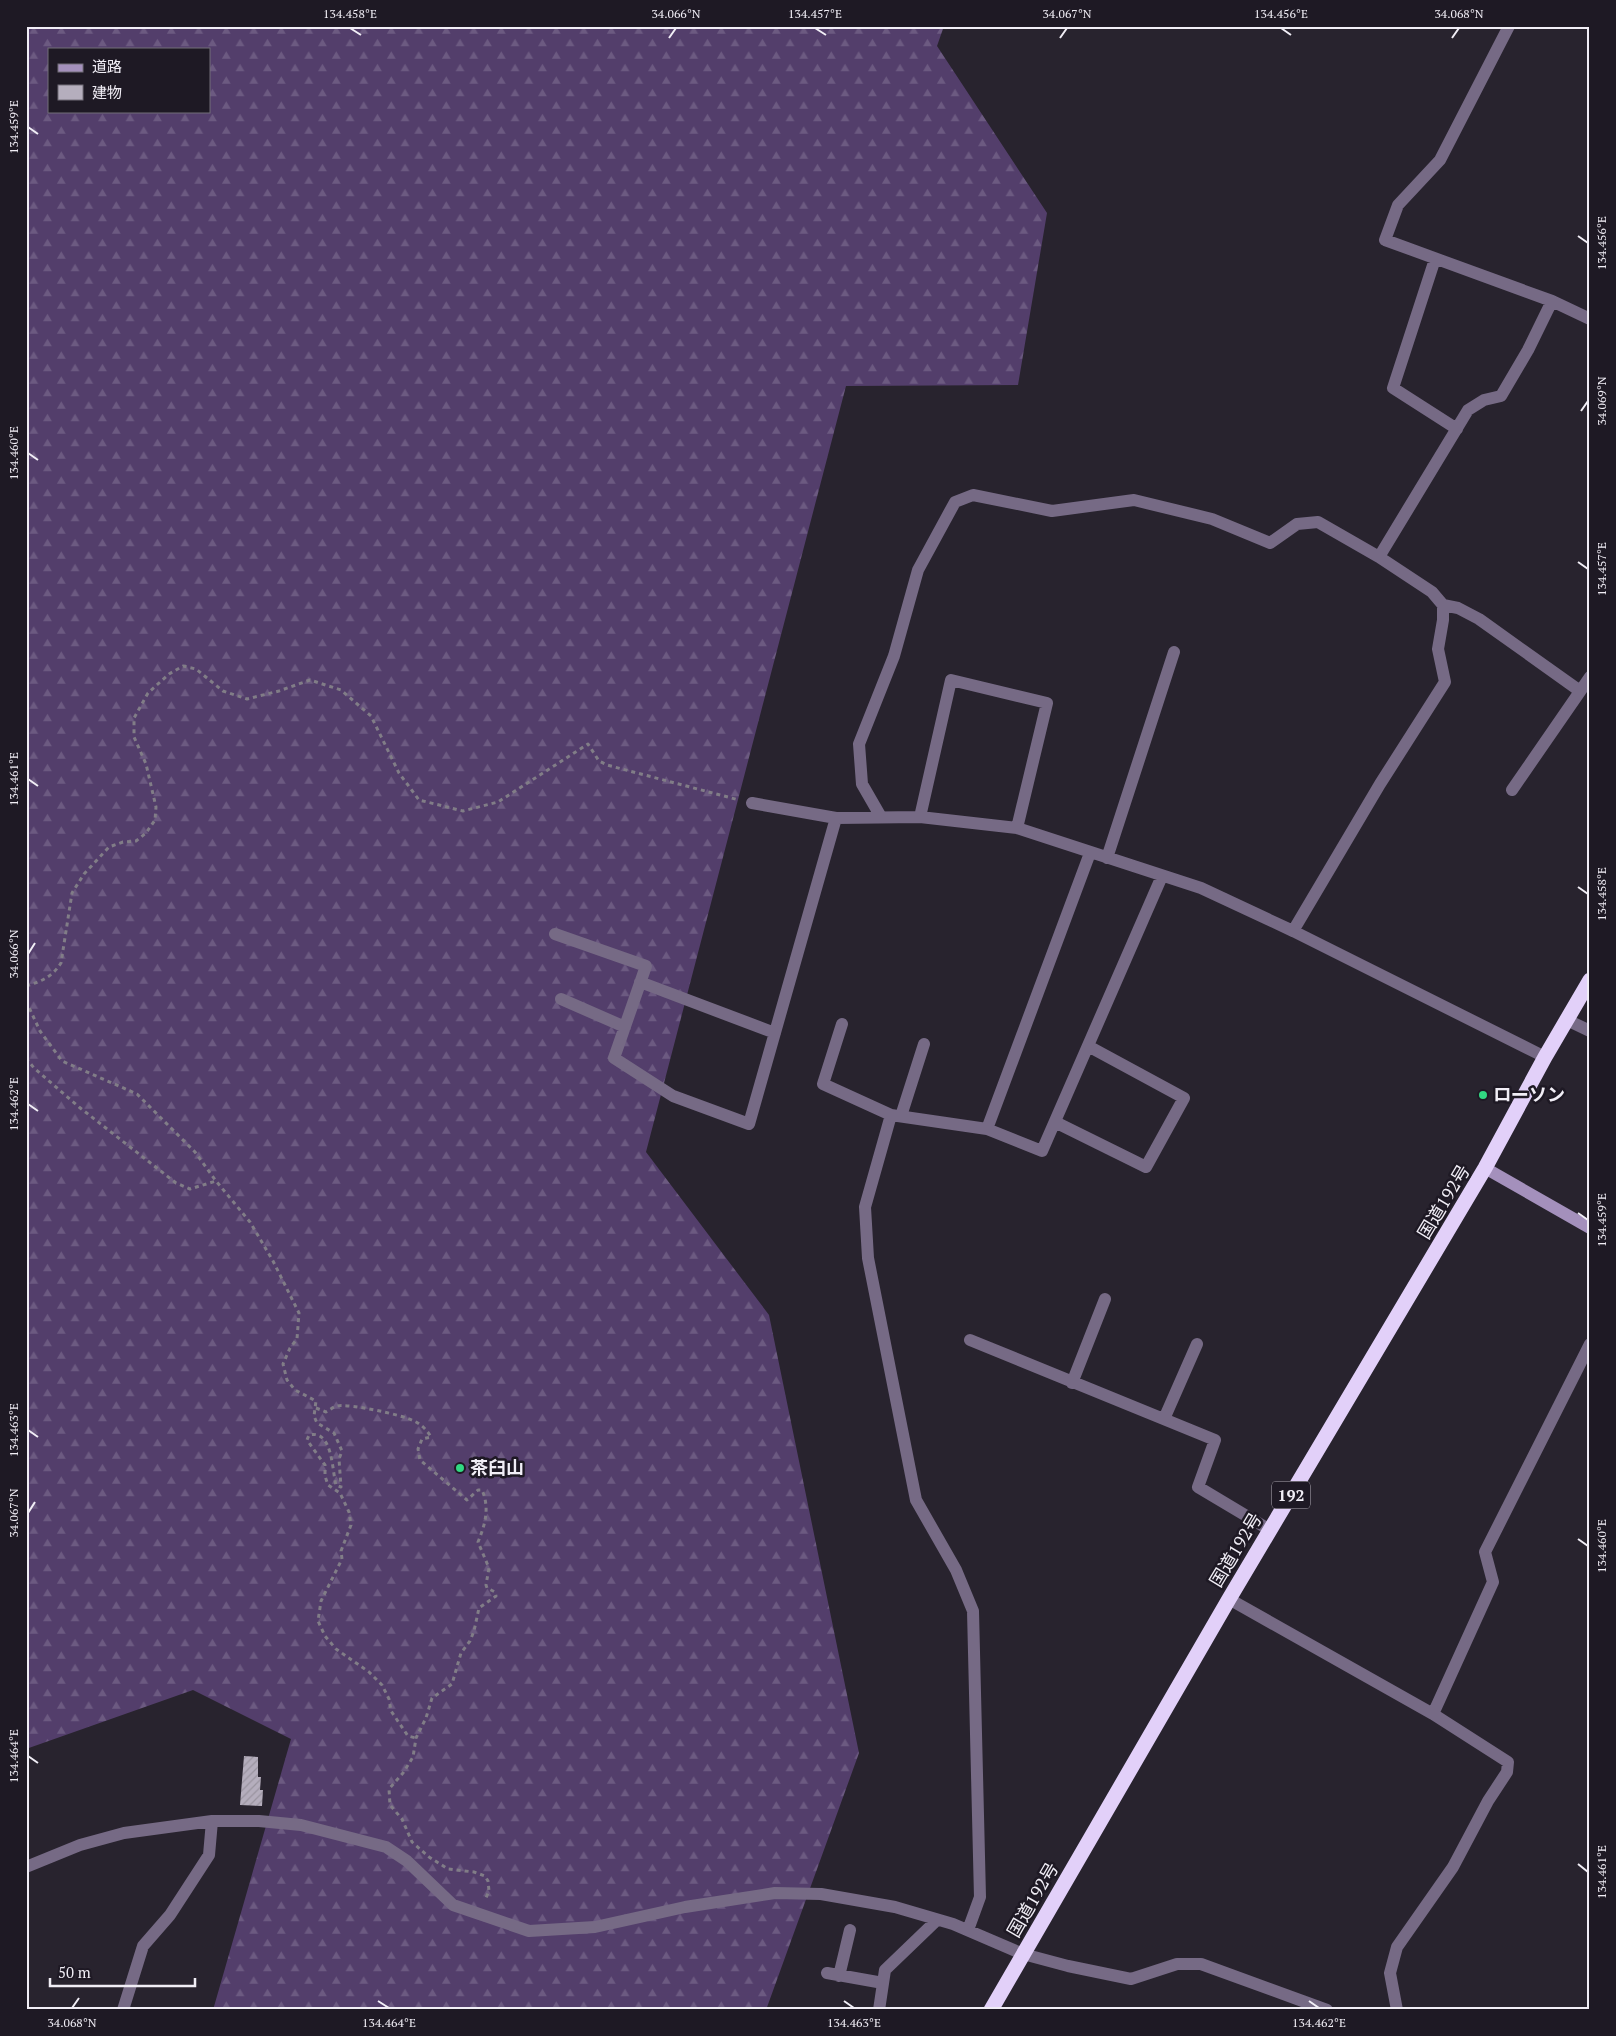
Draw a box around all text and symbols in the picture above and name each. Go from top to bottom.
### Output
text: 134.458°E [323,6,377,21]
text: 34.066°N [651,6,701,21]
text: 134.457°E [788,6,842,21]
text: 34.067°N [1042,6,1092,21]
text: 134.456°E [1254,6,1308,21]
text: 34.068°N [1434,6,1484,21]
legend [48,48,210,112]
text: 道路 [92,56,122,76]
text: 建物 [92,82,122,102]
text: 134.459°E [6,100,21,154]
text: 134.456°E [1594,216,1609,270]
text: 34.069°N [1594,376,1609,426]
text: 134.460°E [6,426,21,480]
text: 134.457°E [1594,542,1609,596]
text: 134.461°E [6,752,21,806]
text: 134.458°E [1594,867,1609,921]
text: 34.066°N [6,929,21,979]
text: 134.462°E [6,1077,21,1131]
place label: ローソン [1493,1082,1565,1106]
marker: ローソン [1477,1089,1489,1101]
street label: 国道192号 [1412,1160,1475,1243]
text: 134.459°E [1594,1193,1609,1247]
text: 134.463°E [6,1403,21,1457]
place label: 茶臼山 [470,1455,524,1479]
marker: 茶臼山 [454,1462,466,1474]
road number: 192 [1272,1482,1310,1508]
text: 34.067°N [6,1488,21,1538]
street label: 国道192号 [1204,1508,1267,1591]
text: 134.460°E [1594,1519,1609,1573]
text: 134.464°E [6,1729,21,1783]
text: 134.461°E [1594,1845,1609,1899]
street label: 国道192号 [1001,1858,1063,1941]
scale bar [50,1956,195,1988]
text: 50 m [58,1962,91,1982]
text: 34.068°N [47,2015,97,2030]
text: 134.464°E [362,2015,416,2030]
text: 134.463°E [827,2015,881,2030]
text: 134.462°E [1292,2015,1346,2030]

